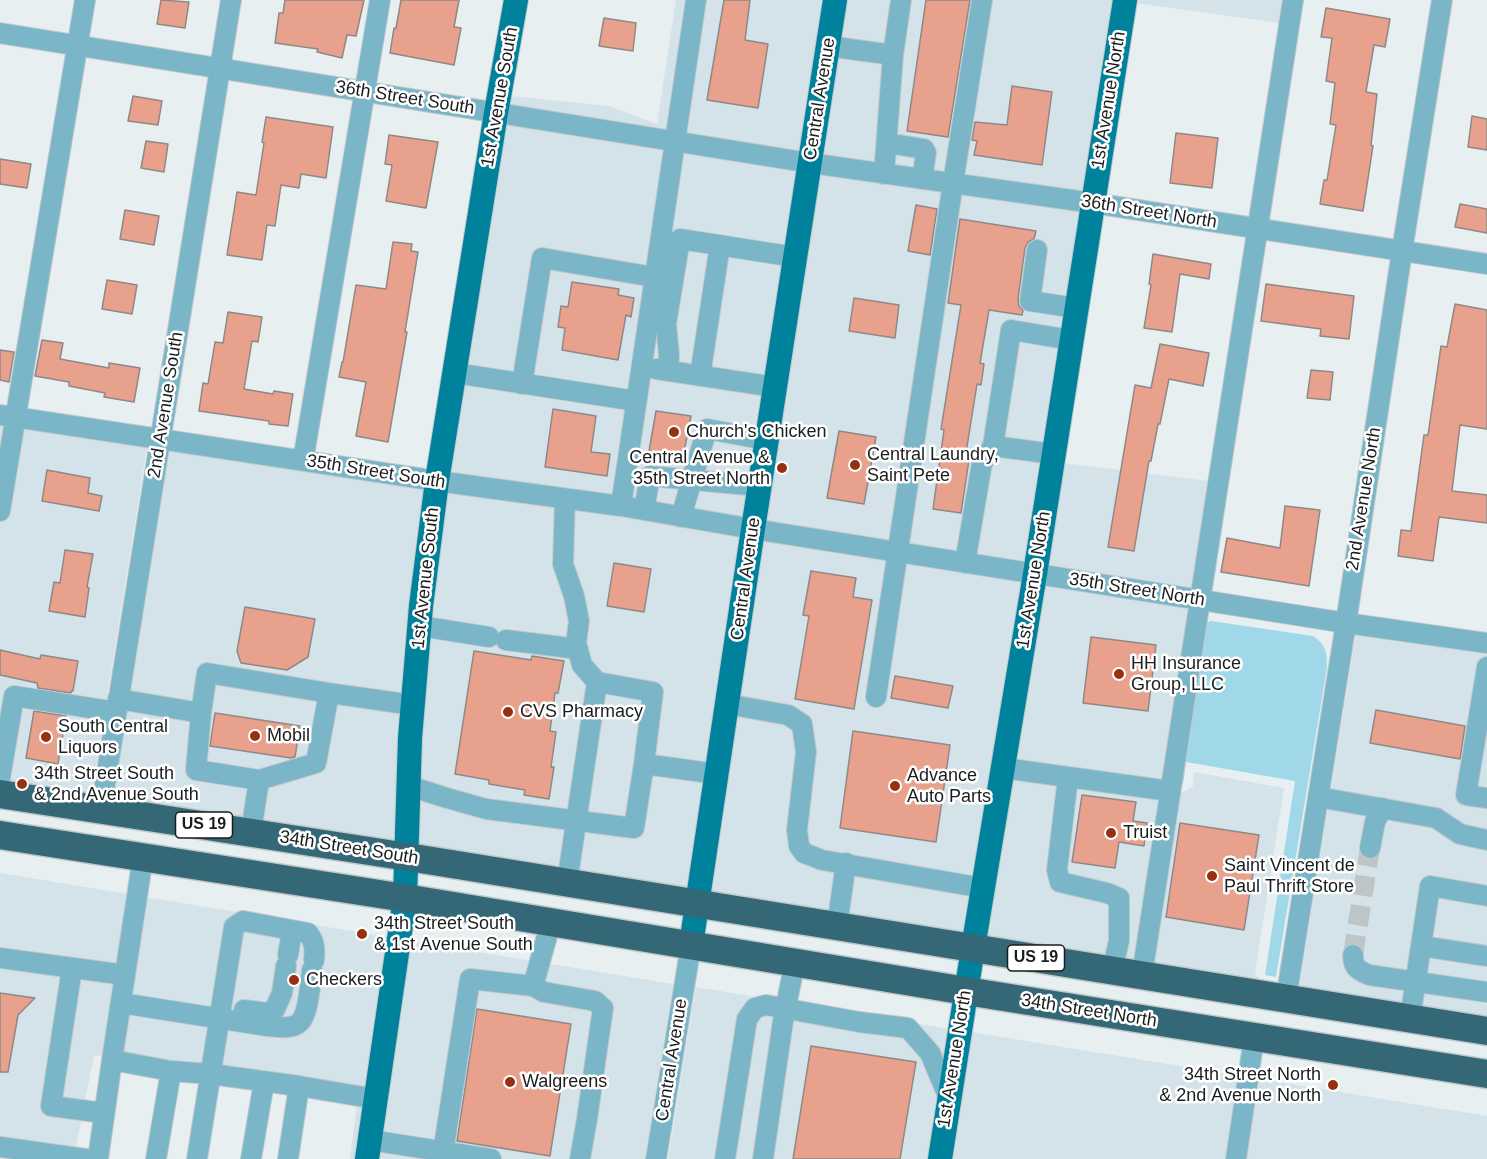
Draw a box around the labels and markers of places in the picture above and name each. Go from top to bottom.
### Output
place label: Church's Chicken [686,421,826,443]
marker: Church's Chicken [667,425,681,439]
place label: Central Laundry, Saint Pete [867,444,999,486]
place label: Central Avenue & 35th Street North [629,447,770,490]
marker: Central Laundry, Saint Pete [848,458,862,472]
marker: Central Avenue & 35th Street North [775,461,789,475]
place label: HH Insurance Group, LLC [1131,653,1241,696]
marker: HH Insurance Group, LLC [1112,667,1126,681]
place label: CVS Pharmacy [520,701,643,723]
marker: CVS Pharmacy [501,705,515,719]
place label: South Central Liquors [58,716,168,758]
place label: Mobil [267,725,310,747]
marker: Mobil [248,729,262,743]
marker: South Central Liquors [39,730,53,744]
place label: 34th Street South & 2nd Avenue South [34,763,199,806]
place label: Advance Auto Parts [907,765,991,808]
marker: 34th Street South & 2nd Avenue South [15,777,29,791]
marker: Advance Auto Parts [888,779,902,793]
place label: Truist [1123,822,1167,844]
marker: Truist [1104,826,1118,840]
place label: Saint Vincent de Paul Thrift Store [1224,855,1355,898]
marker: Saint Vincent de Paul Thrift Store [1205,869,1219,883]
place label: 34th Street South & 1st Avenue South [374,913,533,956]
marker: 34th Street South & 1st Avenue South [355,927,369,941]
place label: Checkers [306,969,382,991]
marker: Checkers [287,973,301,987]
place label: 34th Street North & 2nd Avenue North [1159,1064,1321,1106]
place label: Walgreens [522,1071,607,1093]
marker: Walgreens [503,1075,517,1089]
marker: 34th Street North & 2nd Avenue North [1326,1078,1340,1092]

